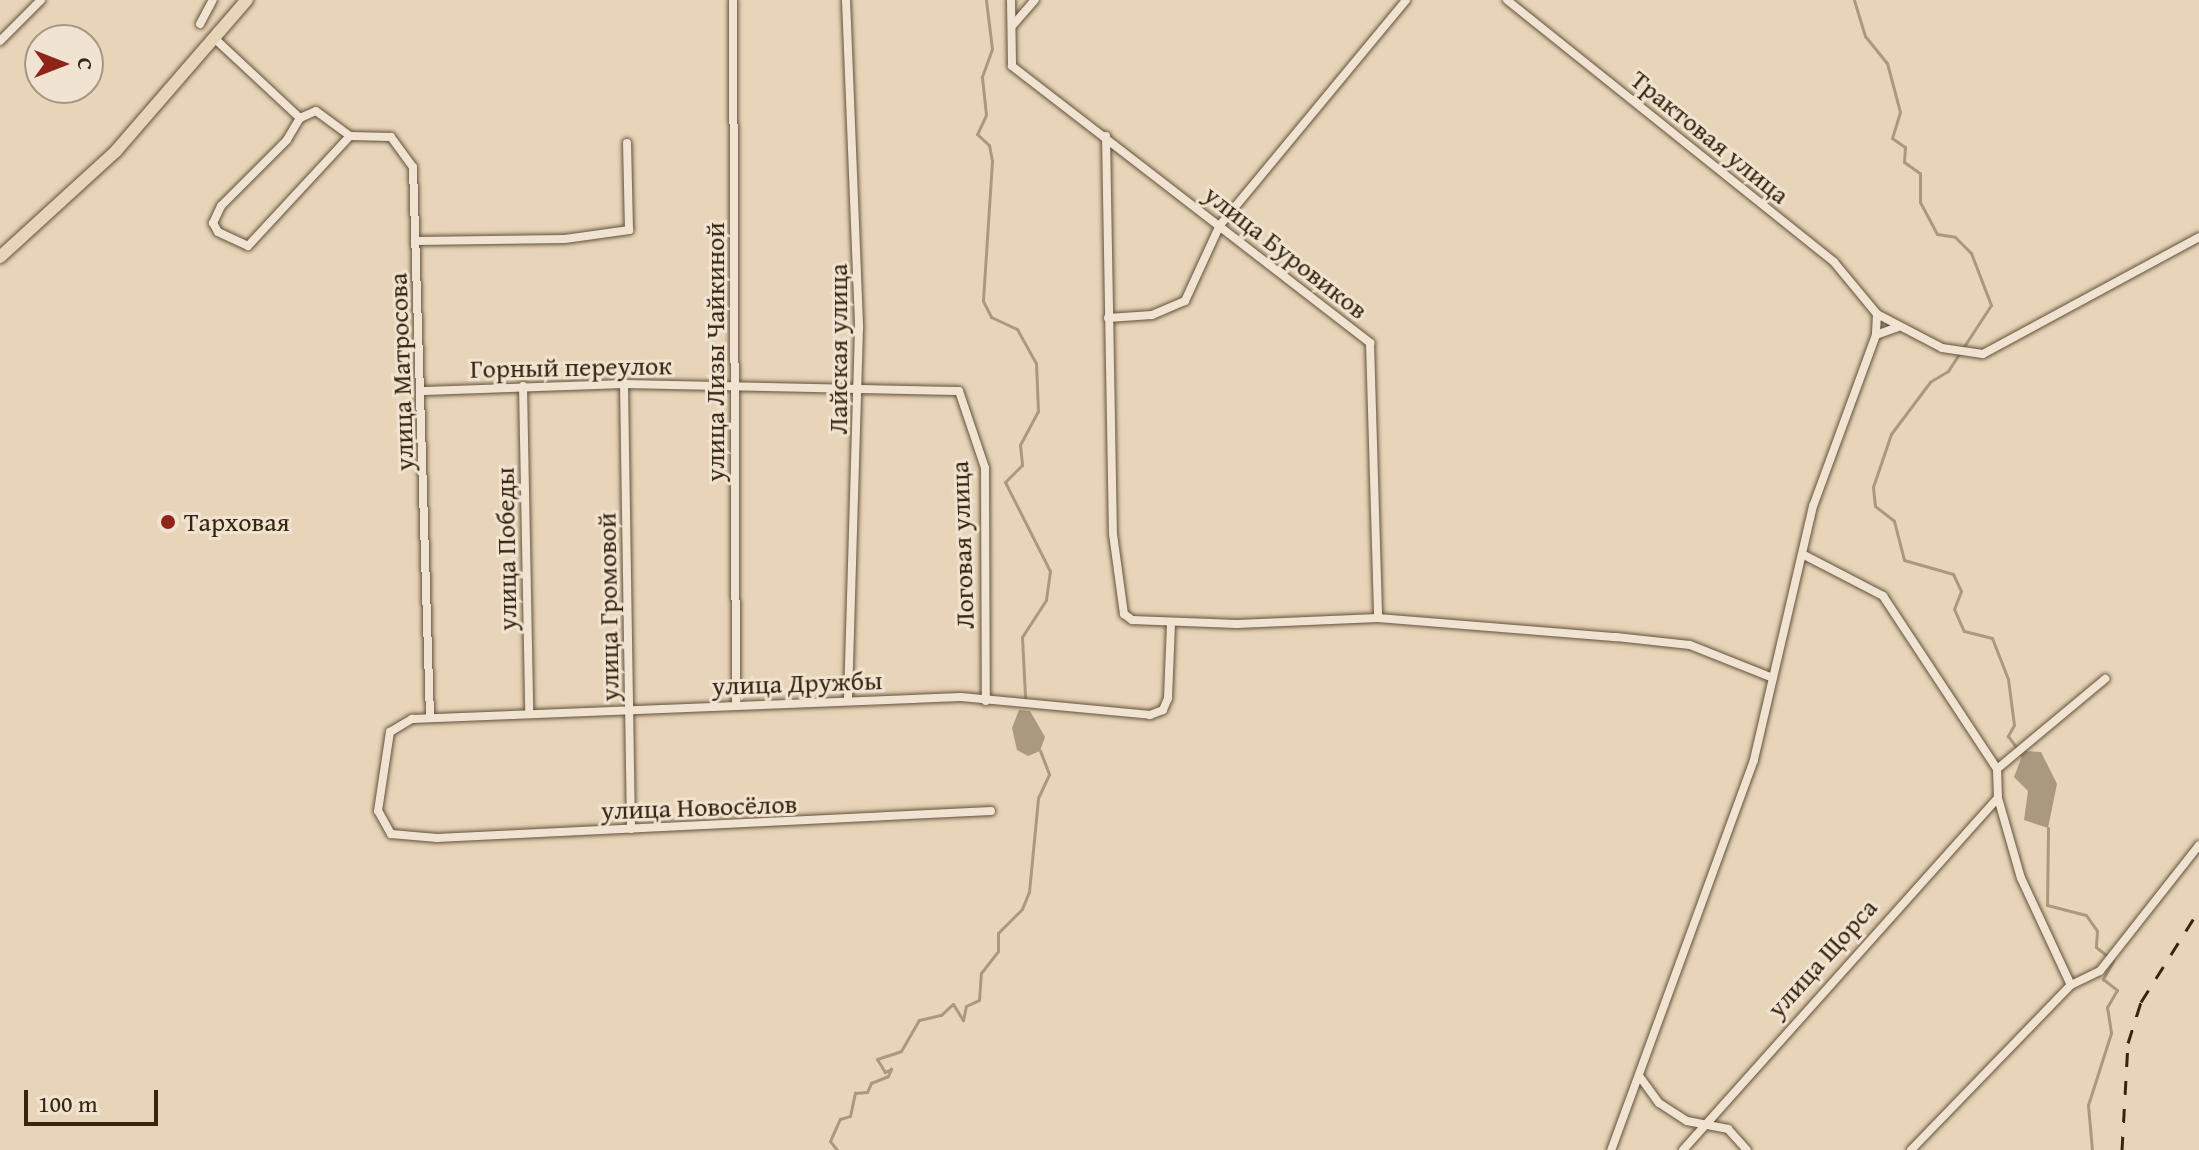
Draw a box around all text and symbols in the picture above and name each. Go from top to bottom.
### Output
north arrow [24,24,104,104]
text: С [70,58,102,70]
street label: Трактовая улица [1625,64,1795,210]
street label: улица Буровиков [1198,178,1374,326]
street label: улица Лизы Чайкиной [699,222,731,482]
street label: Лайская улица [822,264,854,434]
street label: улица Матросова [382,272,420,472]
street label: Горный переулок [470,350,672,384]
street label: Логовая улица [943,460,981,630]
street label: улица Победы [489,467,523,631]
place label: Тарховая [184,506,290,538]
street label: улица Громовой [591,512,625,702]
marker: Тарховая [159,513,177,531]
street label: улица Дружбы [711,664,883,702]
street label: улица Новосёлов [600,788,798,826]
street label: улица Щорса [1761,892,1883,1024]
scale bar [28,1074,162,1124]
text: 100 m [38,1086,98,1121]

